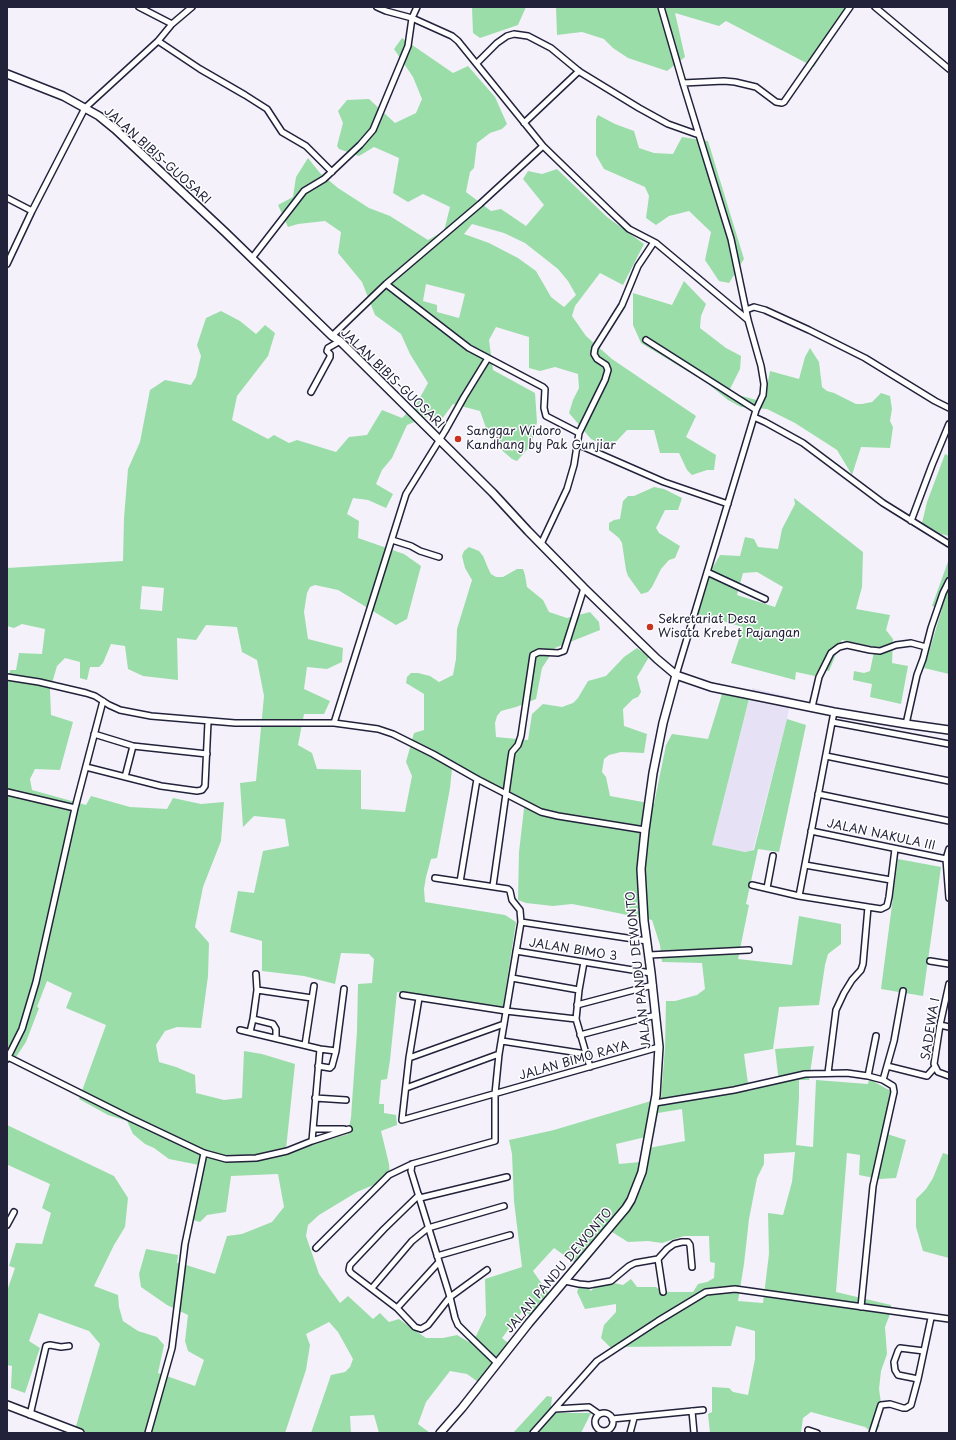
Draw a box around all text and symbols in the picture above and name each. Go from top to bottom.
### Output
street label: JALAN BIBIS-GUOSARI [101,104,213,208]
street label: JALAN BIBIS-GUOSARI [337,326,447,432]
place label: Sanggar Widoro Kandhang by Pak Gunjiar [466,425,616,453]
marker: Sanggar Widoro Kandhang by Pak Gunjiar [453,434,463,444]
place label: Sekretariat Desa Wisata Krebet Pajangan [658,613,800,641]
marker: Sekretariat Desa Wisata Krebet Pajangan [645,622,655,632]
street label: JALAN NAKULA III [825,816,937,854]
street label: JALAN PANDU DEWONTO [624,890,654,1050]
street label: JALAN BIMO 3 [528,936,618,964]
street label: SADEWA I [919,997,943,1061]
street label: JALAN BIMO RAYA [517,1038,631,1084]
street label: JALAN PANDU DEWONTO [503,1206,615,1336]

